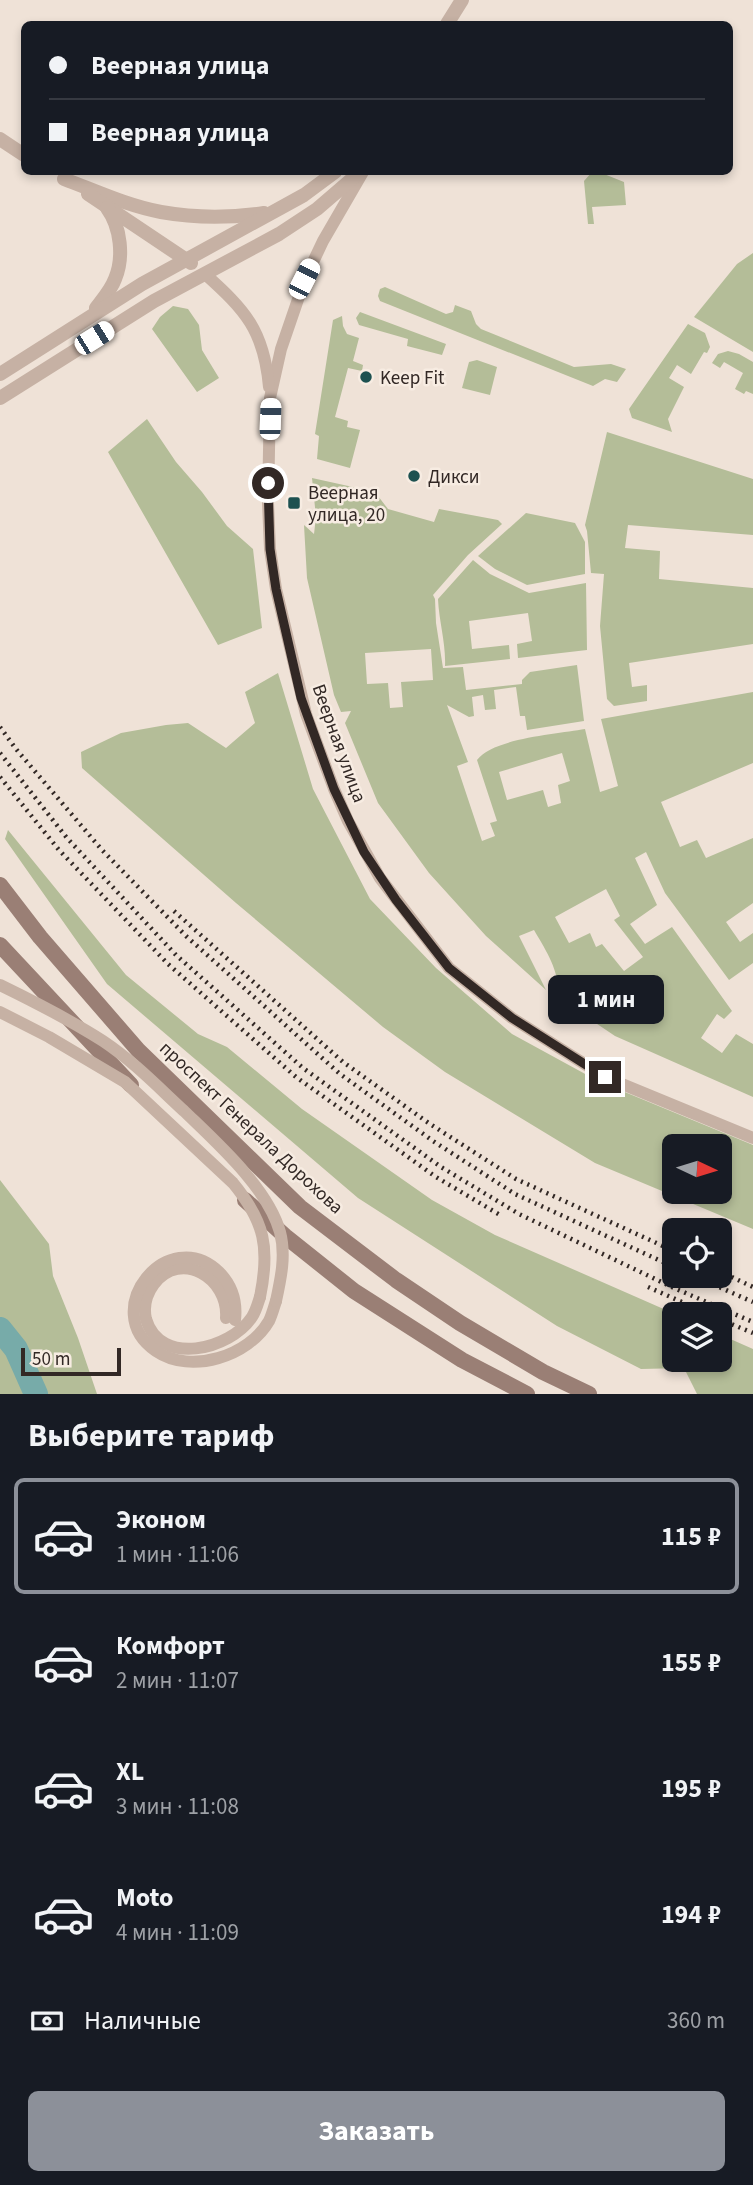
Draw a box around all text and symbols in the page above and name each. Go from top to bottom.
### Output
text: Веерная улица [91,47,269,84]
text: Веерная улица [91,114,269,151]
car [286,256,323,302]
car [71,318,118,358]
place label: Keep Fit [380,365,445,392]
marker: Keep Fit [358,369,374,385]
car [259,398,282,440]
place label: Дикси [428,464,479,491]
route start [252,467,284,499]
marker: Дикси [406,468,422,484]
place label: Веерная улица, 20 [308,480,385,529]
marker: Веерная улица, 20 [286,495,302,511]
street label: Веерная улица [305,681,373,806]
callout: 1 мин [547,976,663,1024]
text: 1 мин [577,983,635,1016]
street label: проспект Генерала Дорохова [153,1035,349,1221]
route end [589,1061,621,1093]
north arrow [662,1134,732,1204]
map controls [662,1134,732,1372]
button: locate [662,1218,732,1288]
button: layers [662,1302,732,1372]
scale bar [21,1345,121,1377]
text: 50 m [32,1346,70,1373]
text: Выберите тариф [28,1413,275,1459]
text: Эконом [116,1501,206,1538]
icon: car [32,1505,95,1568]
text: 115 ₽ [661,1518,721,1555]
text: 1 мин · 11:06 [116,1538,239,1571]
text: Комфорт [116,1627,225,1664]
icon: car [32,1631,95,1694]
text: 155 ₽ [661,1644,721,1681]
text: 2 мин · 11:07 [116,1664,239,1697]
text: XL [116,1753,144,1790]
icon: car [32,1757,95,1820]
text: 195 ₽ [661,1770,721,1807]
text: 3 мин · 11:08 [116,1790,239,1823]
text: Moto [116,1879,173,1916]
icon: car [32,1883,95,1946]
text: 194 ₽ [661,1896,721,1933]
text: 4 мин · 11:09 [116,1916,239,1949]
icon: cash [28,2002,66,2040]
text: Наличные [84,2002,201,2039]
text: 360 m [667,2004,725,2037]
button: Заказать [28,2091,725,2171]

